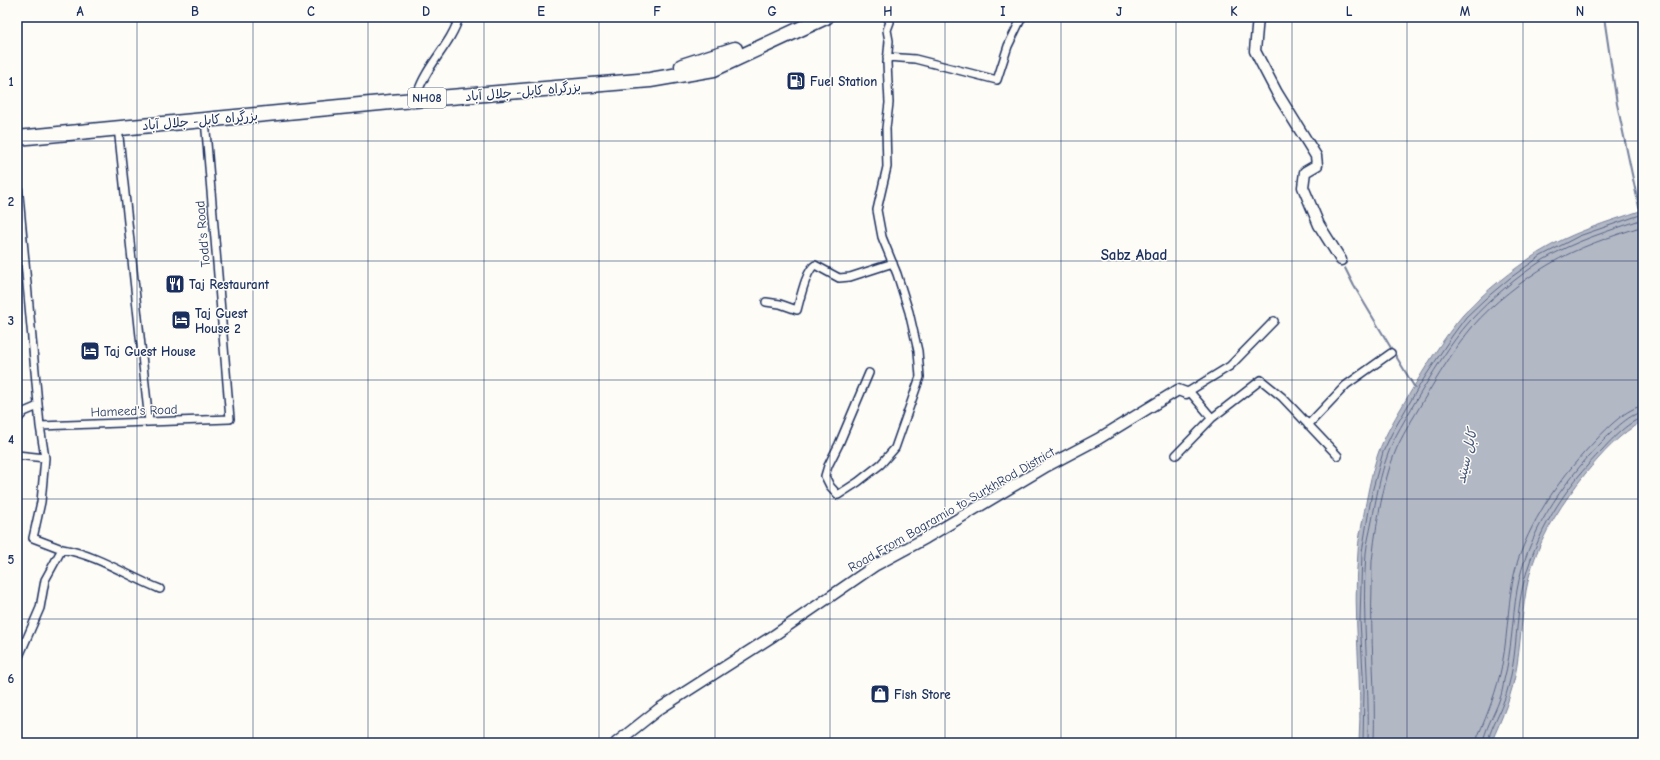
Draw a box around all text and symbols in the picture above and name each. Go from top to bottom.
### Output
text: A [76,4,84,19]
text: B [191,4,199,19]
text: C [307,4,315,19]
text: D [422,4,430,19]
text: E [537,4,545,19]
text: F [653,4,661,19]
text: G [767,4,777,19]
text: H [883,4,893,19]
text: I [1000,4,1006,19]
text: J [1116,4,1122,19]
text: K [1230,4,1238,19]
text: L [1346,4,1353,19]
text: M [1460,4,1471,19]
text: N [1576,4,1584,19]
fuel station icon: Fuel Station [785,70,807,92]
text: 1 [8,74,14,89]
place label: Fuel Station [810,74,877,89]
street label: بزرگراه کابل- جلال آباد [464,79,582,105]
road number: NH08 [408,88,446,108]
street label: بزرگراه کابل- جلال آباد [141,108,259,134]
text: 2 [8,194,14,209]
street label: Todd's Road [192,200,213,268]
district label: Sabz Abad [1101,246,1167,264]
restaurant icon: Taj Restaurant [164,273,186,295]
place label: Taj Restaurant [189,277,270,292]
place label: Taj Guest House 2 [195,306,248,336]
hotel icon: Taj Guest House 2 [170,309,192,331]
text: 3 [8,313,14,328]
hotel icon: Taj Guest House [79,340,101,362]
place label: Taj Guest House [104,344,196,359]
street label: Hameed's Road [90,401,178,420]
water label: کابل سيند [1452,424,1482,485]
text: 4 [8,432,14,447]
street label: Road From Bagramio to SurkhRod District [845,443,1058,575]
text: 5 [8,552,15,567]
text: 6 [8,671,15,686]
shop icon: Fish Store [869,683,891,705]
place label: Fish Store [894,687,951,702]

